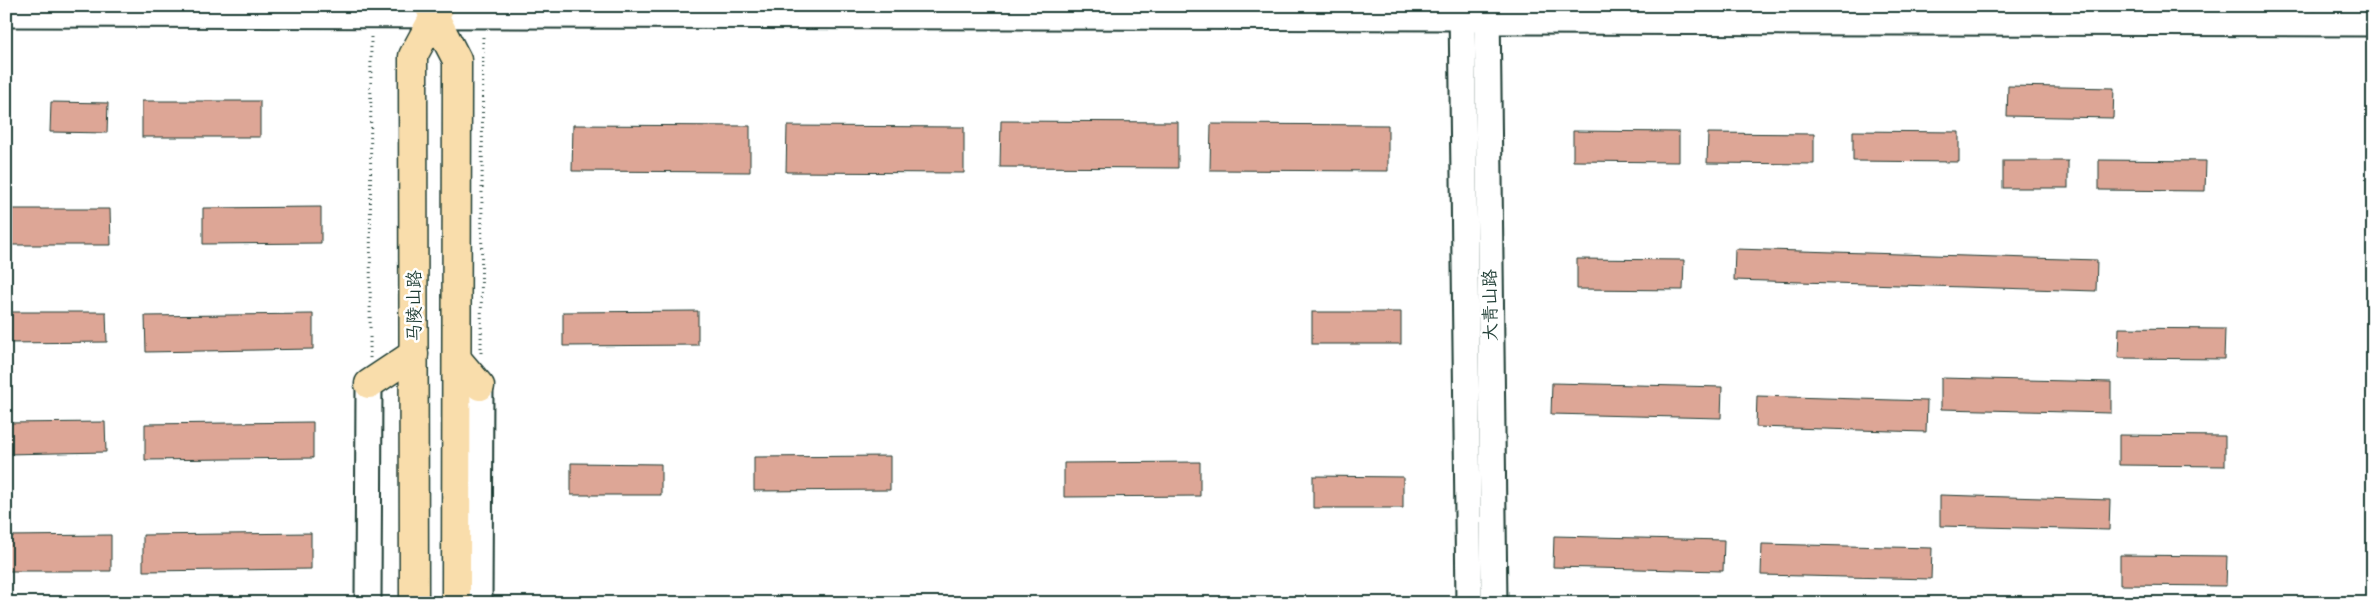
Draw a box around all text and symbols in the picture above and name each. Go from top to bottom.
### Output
street label: 大青山路 [1473,269,1507,341]
street label: 马陵山路 [398,270,430,342]

